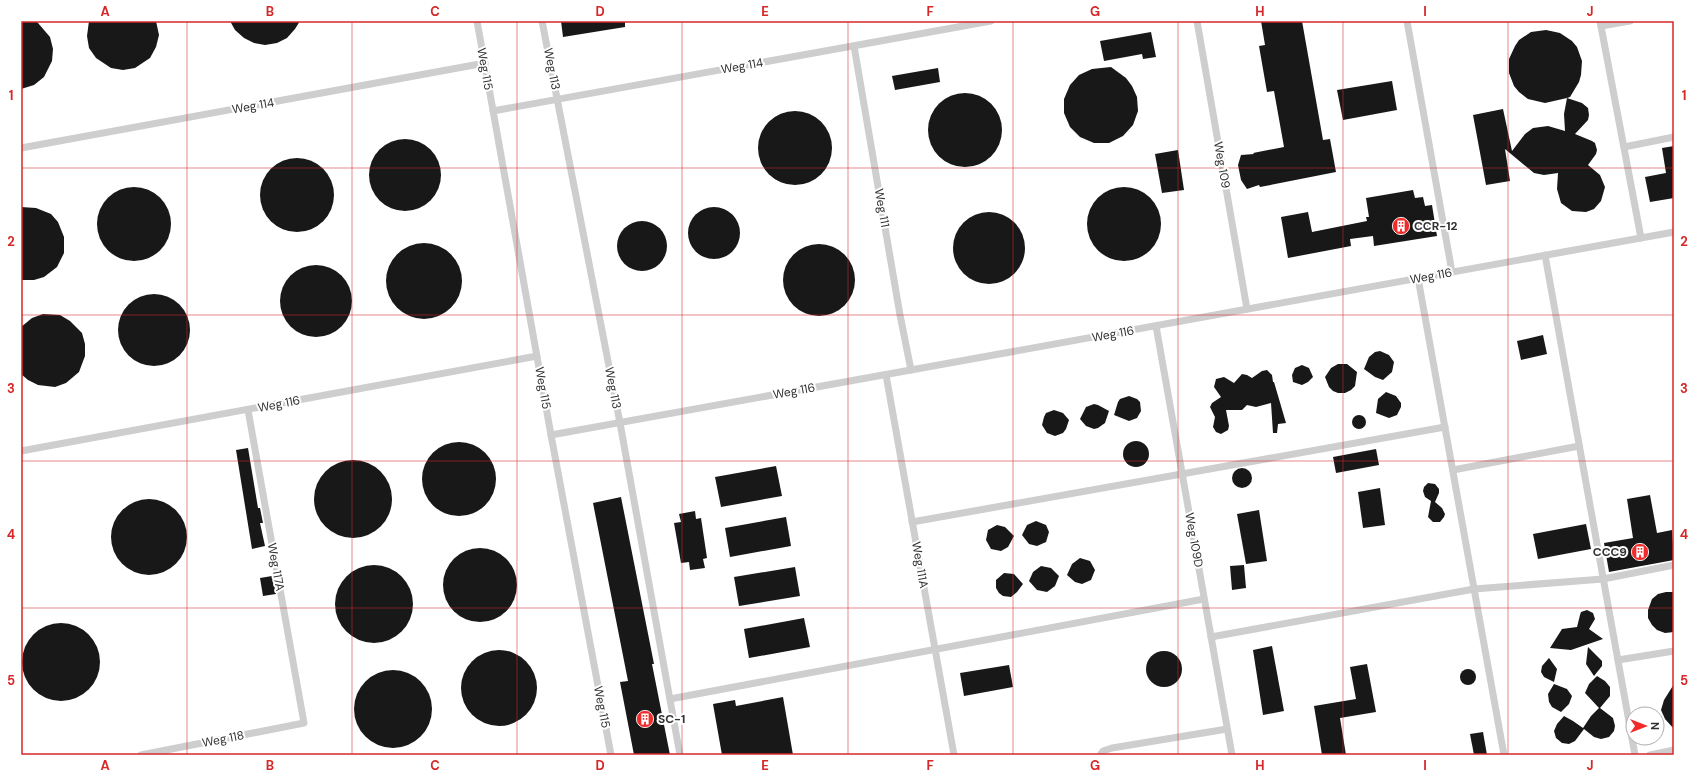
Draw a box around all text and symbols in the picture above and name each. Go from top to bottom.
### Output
text: A [100,3,110,20]
text: B [266,3,274,20]
text: C [430,3,440,20]
text: D [595,3,605,20]
text: E [761,3,769,20]
text: F [926,3,934,20]
text: G [1090,3,1100,20]
text: H [1255,3,1265,20]
text: I [1423,3,1427,20]
text: J [1586,3,1594,20]
street label: Weg 115 [473,47,497,91]
street label: Weg 113 [540,47,564,91]
street label: Weg 114 [720,54,764,78]
text: 1 [9,87,13,104]
text: 1 [1682,87,1686,104]
street label: Weg 114 [231,94,275,118]
street label: Weg 109 [1210,140,1234,190]
street label: Weg 111 [871,187,893,229]
building icon: CCR-12 [1391,216,1411,236]
place label: CCR-12 [1414,218,1458,234]
text: 2 [7,233,15,250]
text: 2 [1680,233,1688,250]
street label: Weg 116 [1409,264,1453,288]
street label: Weg 116 [1091,322,1135,346]
street label: Weg 115 [531,366,555,410]
street label: Weg 113 [601,366,625,410]
street label: Weg 116 [772,379,816,403]
text: 3 [7,380,15,397]
text: 3 [1680,380,1688,397]
street label: Weg 116 [257,392,301,416]
street label: Weg 109D [1181,511,1207,569]
text: 4 [7,526,15,543]
text: 4 [1680,526,1688,543]
street label: Weg 111A [908,541,932,589]
street label: Weg 117A [264,542,288,592]
building icon: CCC9 [1630,542,1650,562]
place label: CCC9 [1593,544,1627,560]
text: 5 [7,672,15,689]
text: 5 [1680,672,1688,689]
street label: Weg 115 [590,685,614,729]
north arrow [1625,706,1665,746]
building icon: SC-1 [635,709,655,729]
place label: SC-1 [658,711,685,727]
text: N [1648,722,1662,730]
street label: Weg 118 [201,727,245,751]
text: A [100,757,110,774]
text: B [266,757,274,774]
text: C [430,757,440,774]
text: D [595,757,605,774]
text: E [761,757,769,774]
text: F [926,757,934,774]
text: G [1090,757,1100,774]
text: H [1255,757,1265,774]
text: I [1423,757,1427,774]
text: J [1586,757,1594,774]

